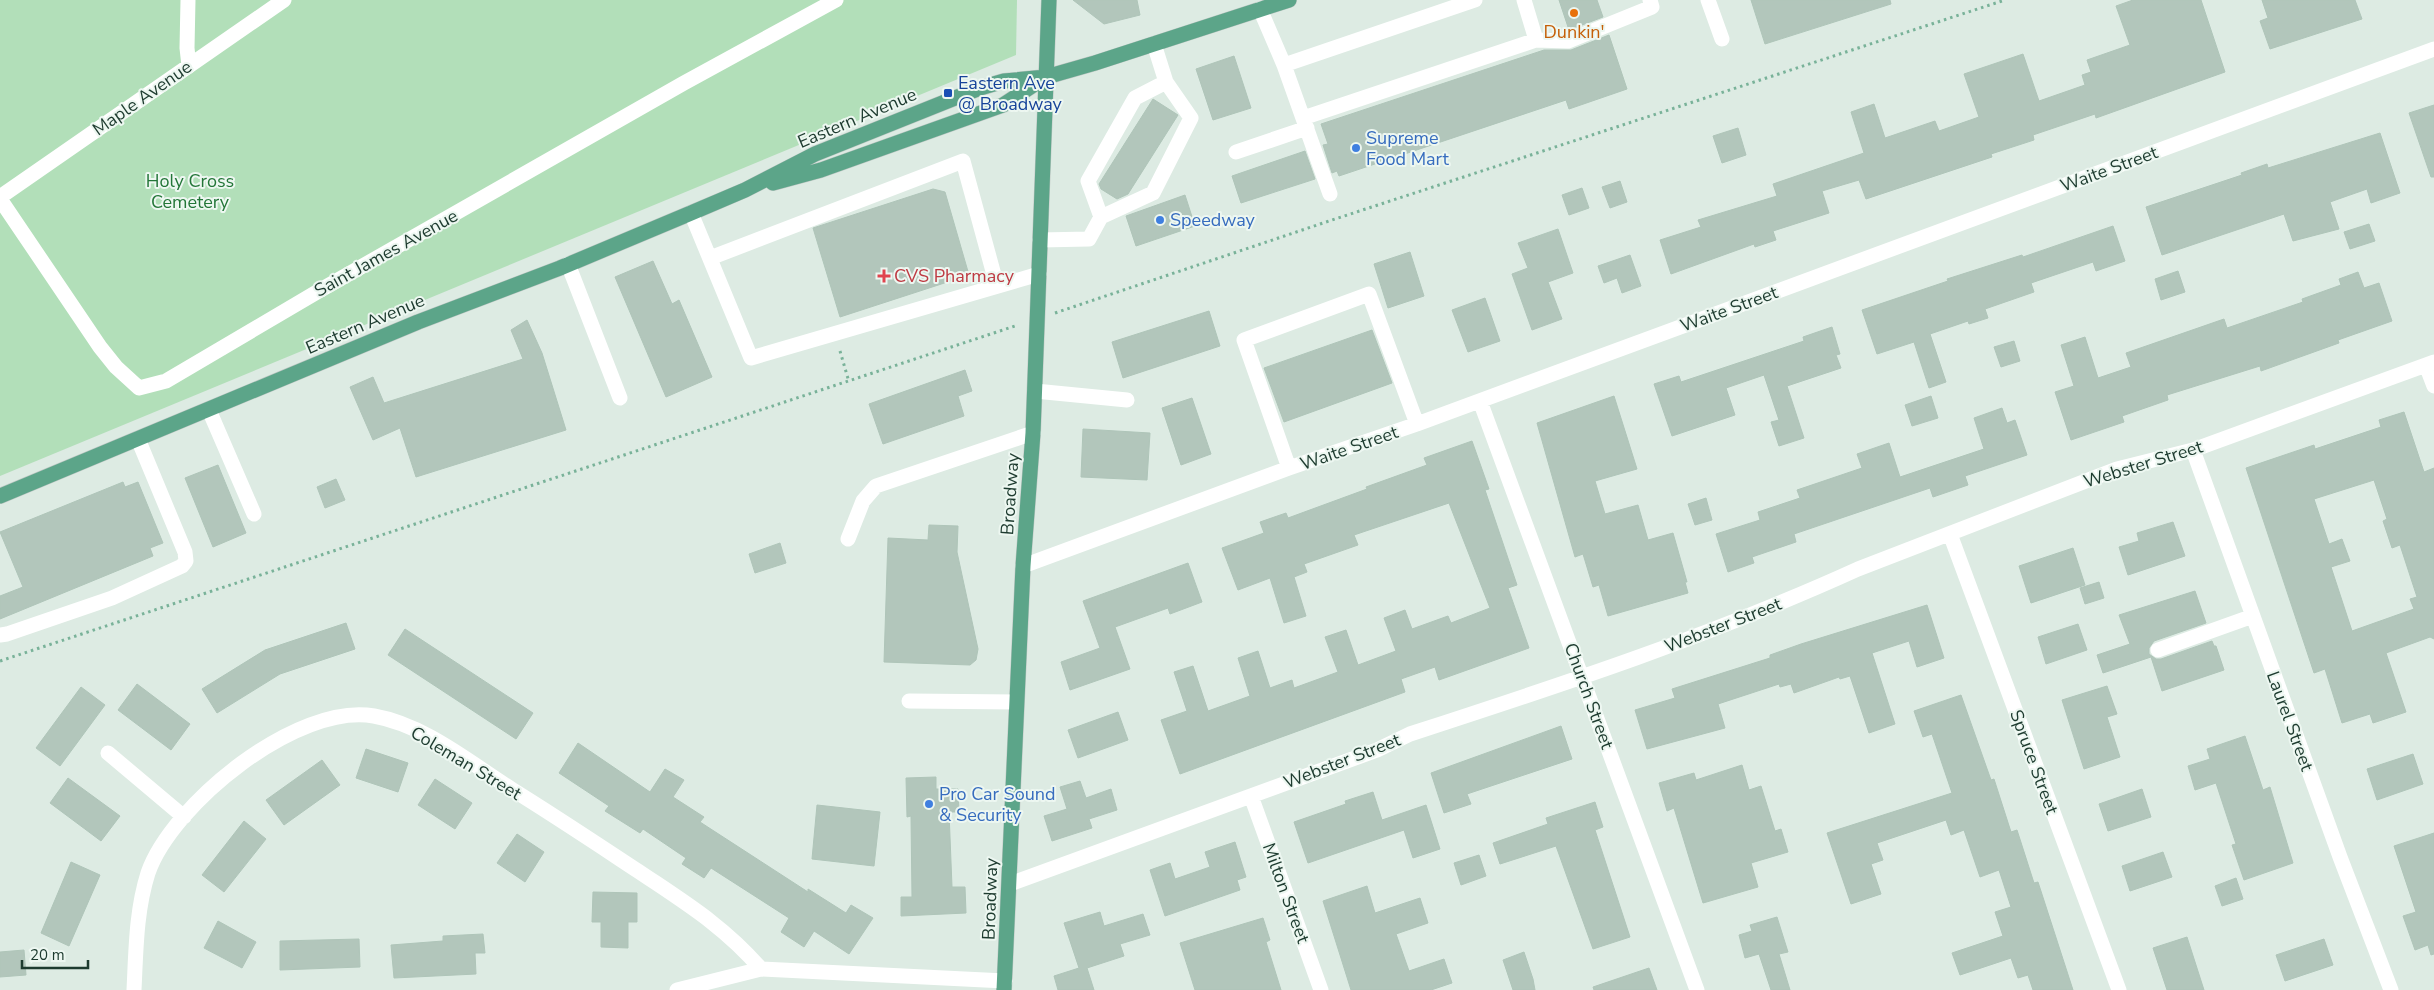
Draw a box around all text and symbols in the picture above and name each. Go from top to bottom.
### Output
marker: Dunkin' [1568,7,1580,19]
place label: Dunkin' [1543,20,1605,44]
street label: Maple Avenue [88,55,196,141]
place label: Eastern Ave @ Broadway [958,71,1063,116]
street label: Eastern Avenue [794,82,920,154]
marker: Eastern Ave @ Broadway [942,87,954,99]
place label: Supreme Food Mart [1366,126,1450,171]
street label: Waite Street [2057,140,2162,198]
marker: Supreme Food Mart [1350,142,1362,154]
park label: Holy Cross Cemetery [146,169,234,214]
street label: Saint James Avenue [310,204,462,302]
place label: Speedway [1170,208,1256,232]
marker: Speedway [1154,214,1166,226]
place label: CVS Pharmacy [894,264,1015,288]
marker: CVS Pharmacy [878,270,890,282]
street label: Waite Street [1677,280,1782,338]
street label: Eastern Avenue [302,288,428,360]
street label: Waite Street [1297,420,1402,476]
street label: Webster Street [2080,434,2206,494]
street label: Broadway [995,451,1025,536]
street label: Webster Street [1661,591,1786,658]
street label: Church Street [1559,640,1620,753]
street label: Laurel Street [2261,668,2319,775]
street label: Spruce Street [2004,706,2064,818]
street label: Coleman Street [406,720,526,806]
street label: Webster Street [1280,727,1405,794]
place label: Pro Car Sound & Security [939,782,1056,827]
marker: Pro Car Sound & Security [923,798,935,810]
street label: Milton Street [1257,840,1315,947]
street label: Broadway [977,857,1003,940]
scale bar [22,938,89,970]
text: 20 m [30,945,65,965]

